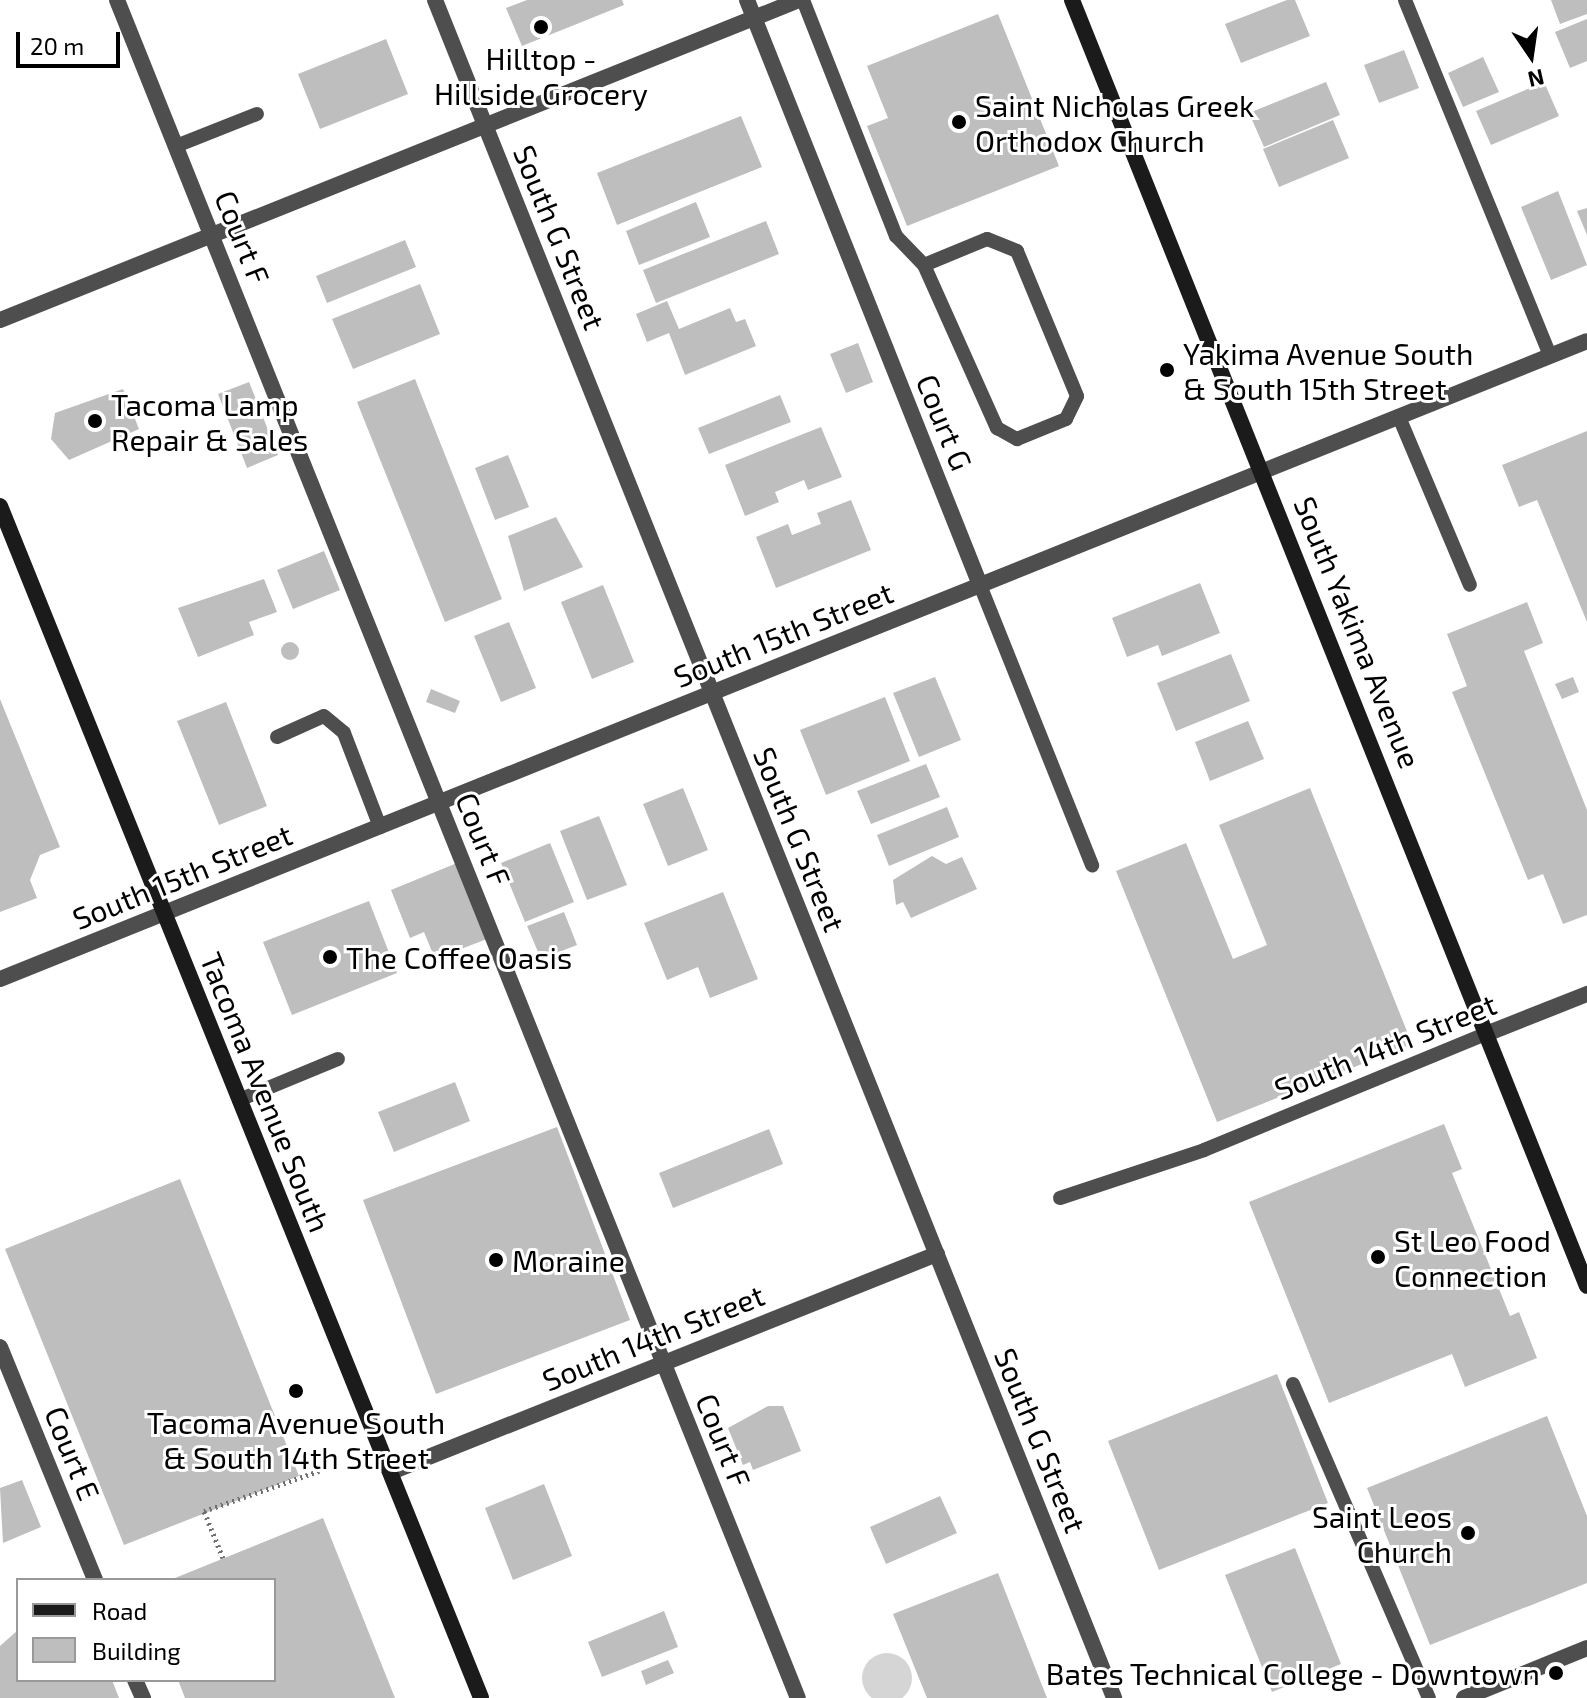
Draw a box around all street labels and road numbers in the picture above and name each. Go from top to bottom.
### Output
street label: South G Street [507,140,613,334]
street label: Court F [208,185,278,289]
street label: Court G [910,369,980,475]
street label: South Yakima Avenue [1287,490,1429,774]
street label: South 15th Street [668,574,898,694]
street label: South G Street [747,742,853,936]
street label: Court F [449,787,519,891]
street label: South 15th Street [67,816,297,936]
street label: Tacoma Avenue South [193,947,339,1237]
street label: South 14th Street [1269,985,1501,1107]
street label: South 14th Street [537,1276,769,1398]
street label: South G Street [988,1343,1094,1537]
street label: Court F [689,1388,759,1492]
street label: Court E [38,1401,108,1505]

